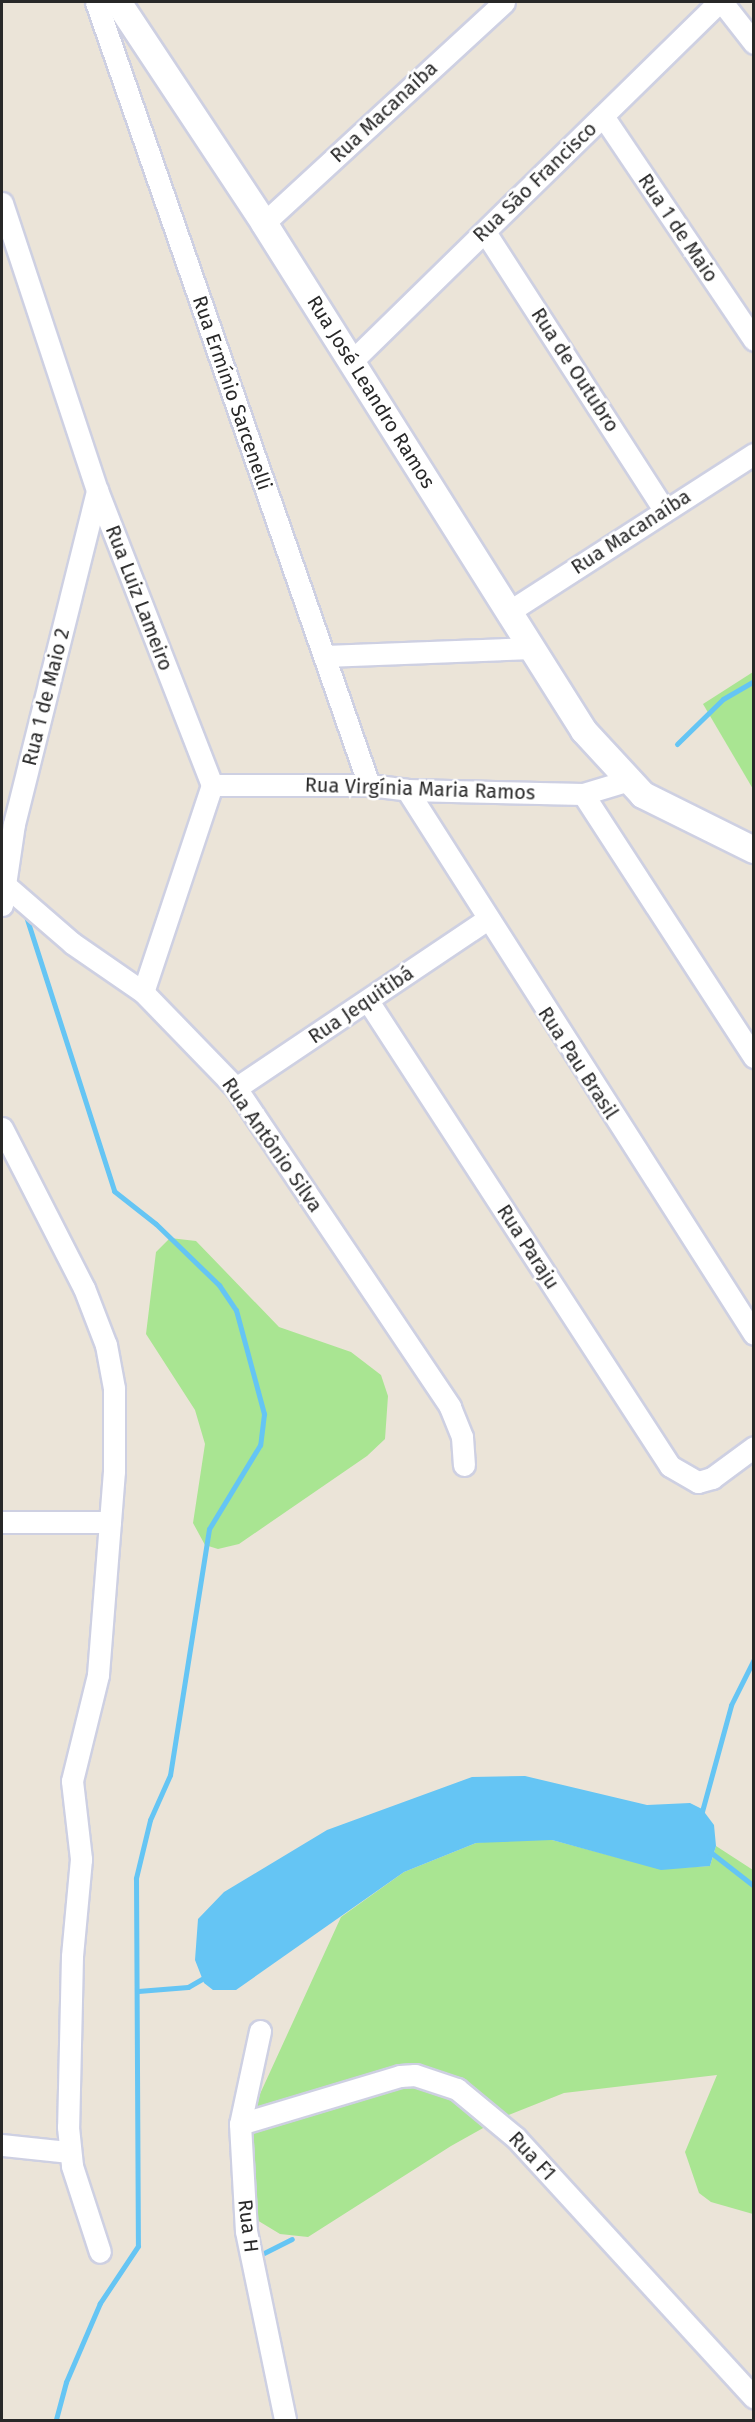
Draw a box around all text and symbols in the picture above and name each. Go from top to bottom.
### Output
street label: Rua Macanaíba [325,56,443,168]
street label: Rua São Francisco [468,117,602,247]
street label: Rua 1 de Maio [633,169,723,287]
street label: Rua José Leandro Ramos [302,291,440,493]
street label: Rua Ermínio Sarcenelli [187,293,277,493]
street label: Rua de Outubro [526,303,624,437]
street label: Rua Macanaíba [567,484,695,580]
street label: Rua Luiz Lameiro [100,522,178,674]
street label: Rua 1 de Maio 2 [17,626,75,768]
street label: Rua Virgínia Maria Ramos [304,773,536,805]
street label: Rua Jequitibá [304,961,418,1049]
street label: Rua Pau Brasil [533,1002,623,1124]
street label: Rua Antônio Silva [217,1073,327,1217]
street label: Rua Paraju [492,1200,564,1294]
street label: Rua F1 [504,2127,560,2185]
street label: Rua H [233,2198,263,2254]

